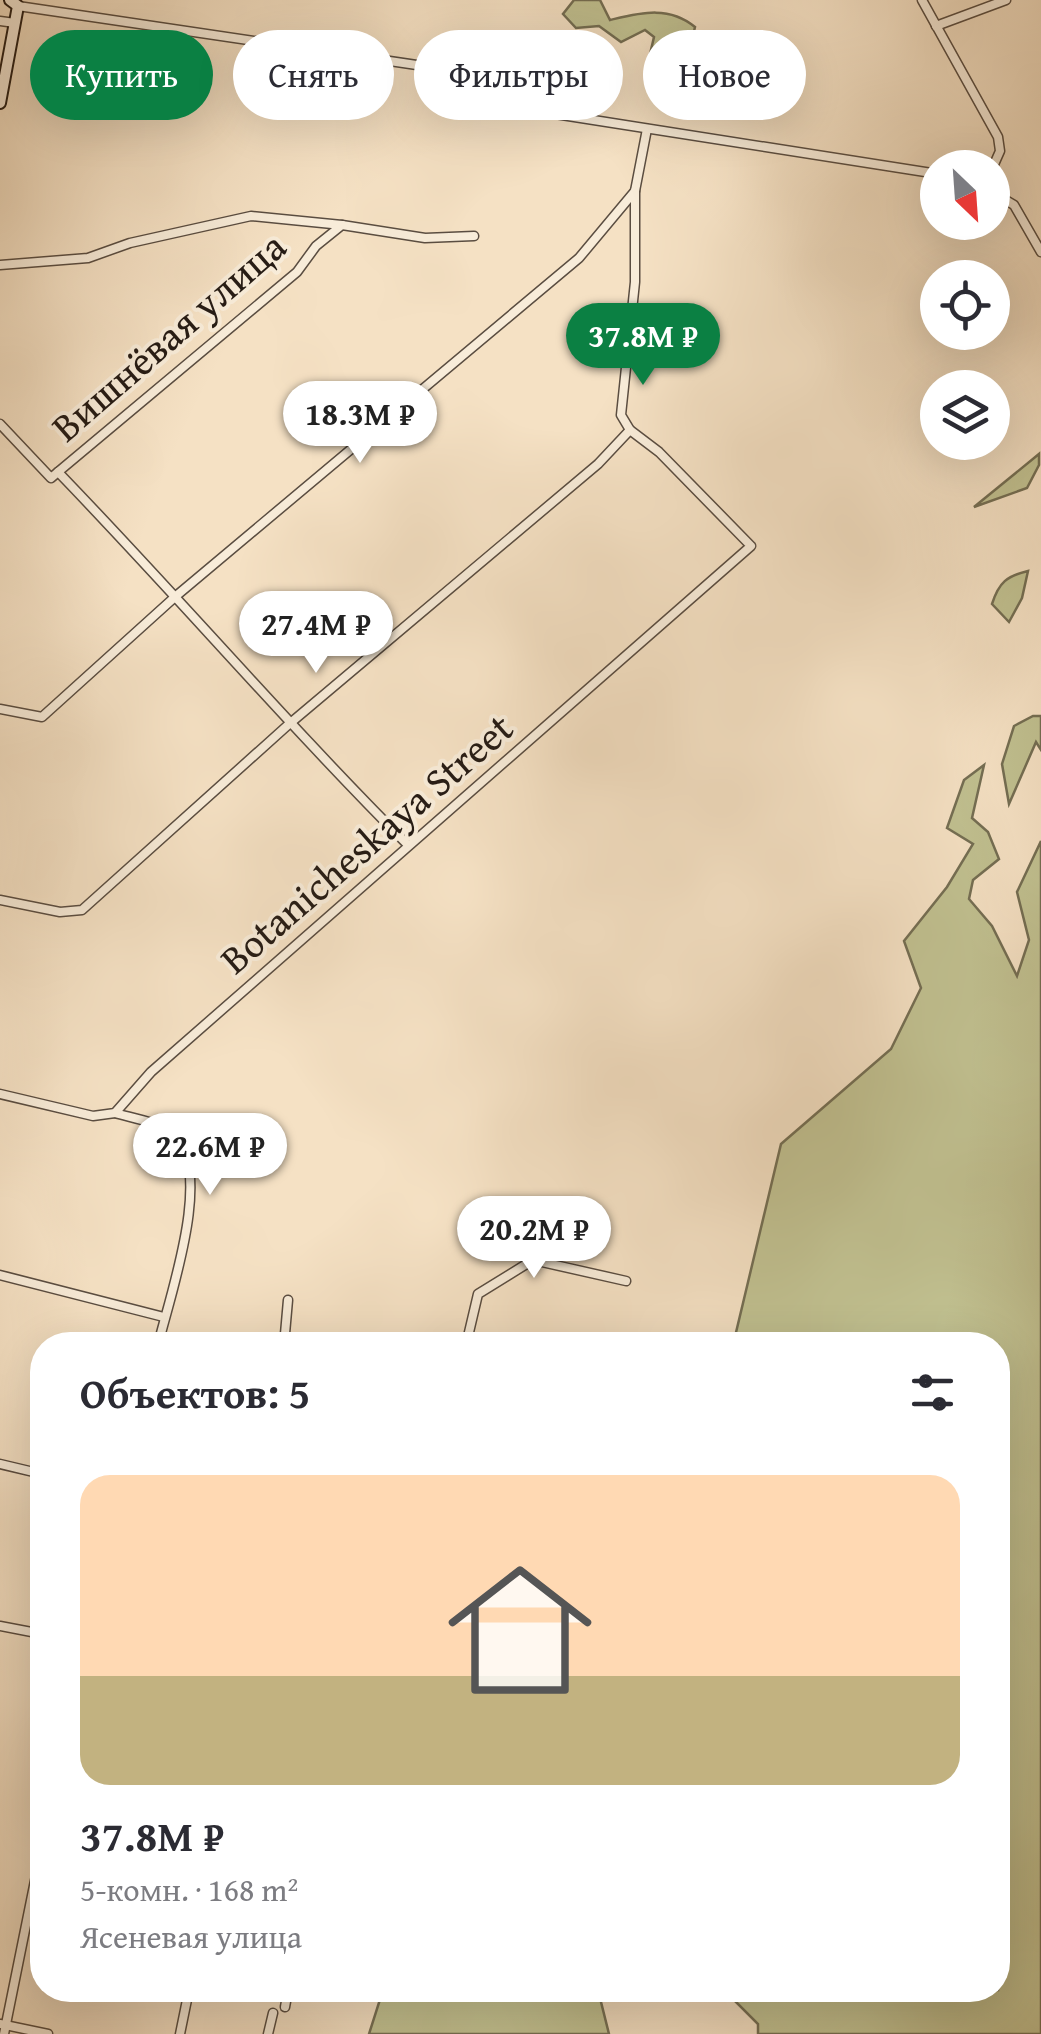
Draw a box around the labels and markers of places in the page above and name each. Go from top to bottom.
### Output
pin: 37.8M ₽ [551,303,735,388]
pin: 18.3M ₽ [268,381,452,466]
pin: 27.4M ₽ [224,591,408,676]
pin: 22.6M ₽ [118,1113,302,1198]
pin: 20.2M ₽ [442,1196,626,1281]

